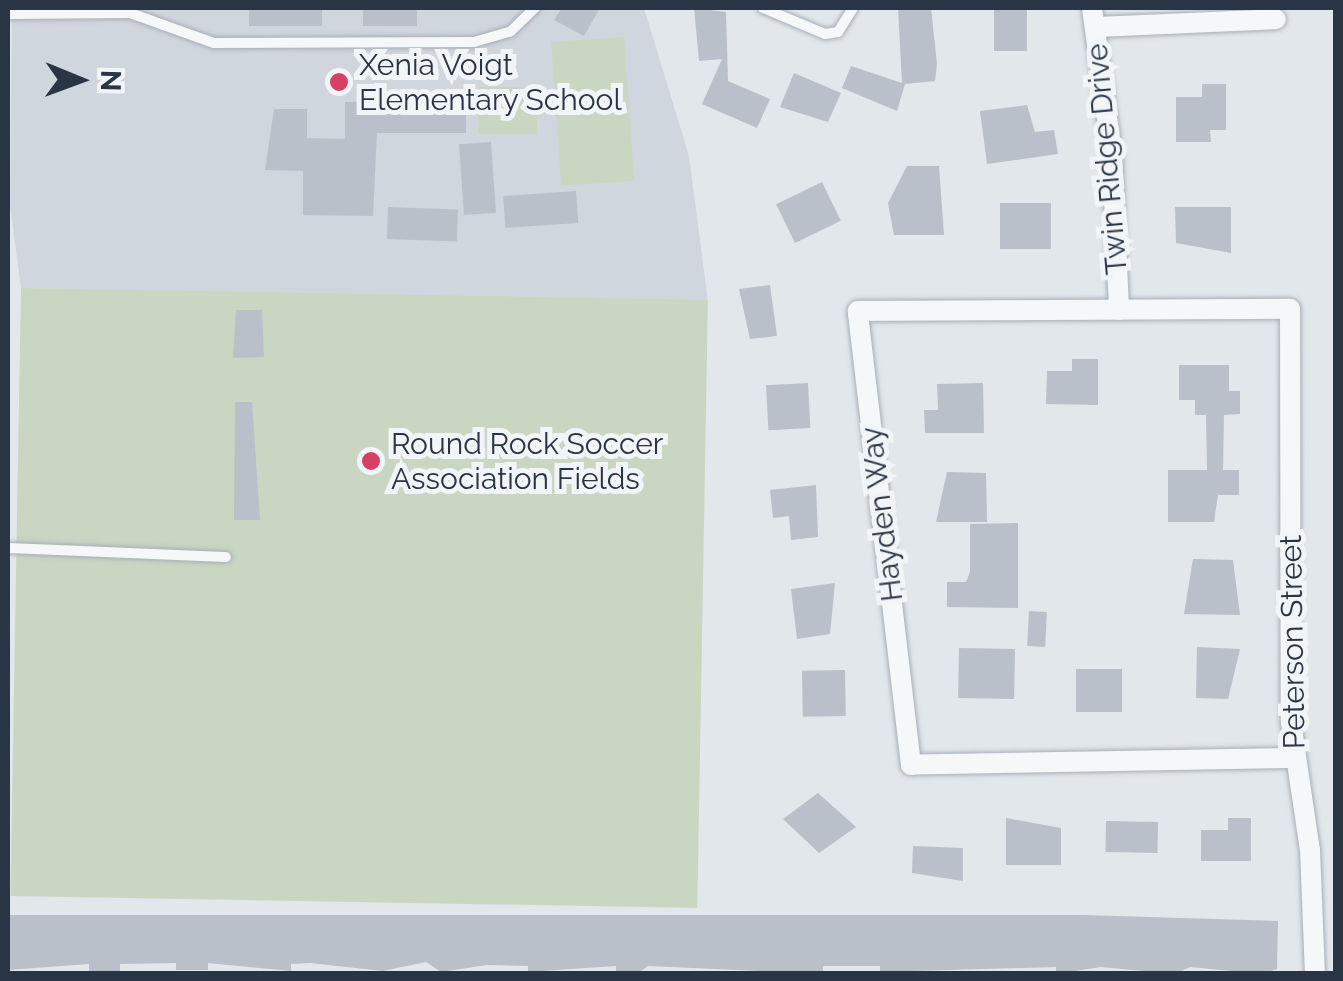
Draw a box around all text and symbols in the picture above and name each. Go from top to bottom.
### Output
north arrow [30,30,130,130]
street label: Twin Ridge Drive [1079,42,1135,276]
place label: Xenia Voigt Elementary School [359,47,622,118]
text: N [94,70,127,92]
marker: Xenia Voigt Elementary School [328,71,350,93]
street label: Hayden Way [853,424,911,604]
place label: Round Rock Soccer Association Fields [391,426,663,496]
marker: Round Rock Soccer Association Fields [360,450,382,472]
street label: Peterson Street [1273,534,1313,750]

